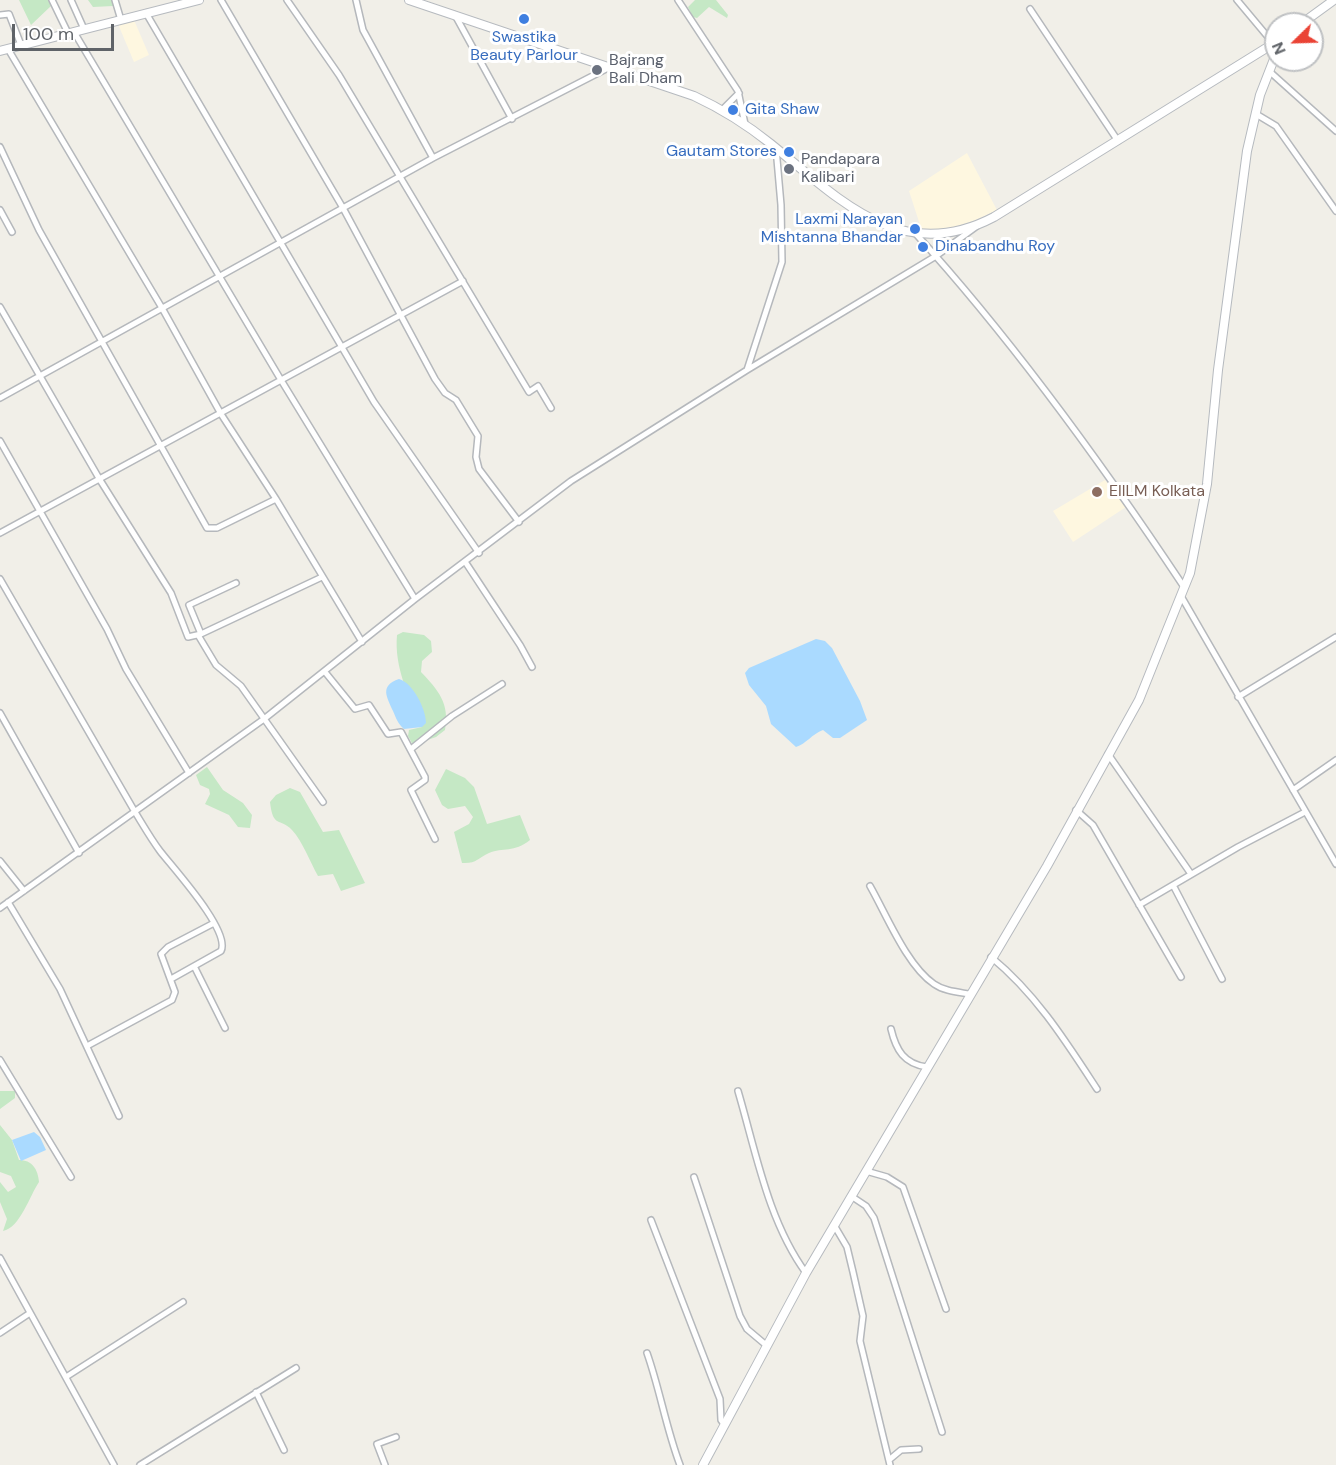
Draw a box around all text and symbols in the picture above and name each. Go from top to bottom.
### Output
scale bar [15,12,117,50]
marker: Swastika Beauty Parlour [517,12,531,26]
north arrow [1264,12,1324,72]
text: 100 m [23,22,74,46]
place label: Swastika Beauty Parlour [470,28,578,66]
text: N [1267,39,1291,58]
place label: Bajrang Bali Dham [609,51,682,89]
marker: Bajrang Bali Dham [590,63,604,77]
place label: Gita Shaw [745,100,819,120]
marker: Gita Shaw [726,103,740,117]
place label: Gautam Stores [666,142,777,162]
marker: Gautam Stores [782,145,796,159]
place label: Pandapara Kalibari [801,150,880,188]
marker: Pandapara Kalibari [782,162,796,176]
place label: Laxmi Narayan Mishtanna Bhandar [761,210,903,248]
marker: Laxmi Narayan Mishtanna Bhandar [908,222,922,236]
place label: Dinabandhu Roy [935,237,1055,257]
marker: Dinabandhu Roy [916,240,930,254]
place label: EIILM Kolkata [1109,482,1205,502]
marker: EIILM Kolkata [1090,485,1104,499]

